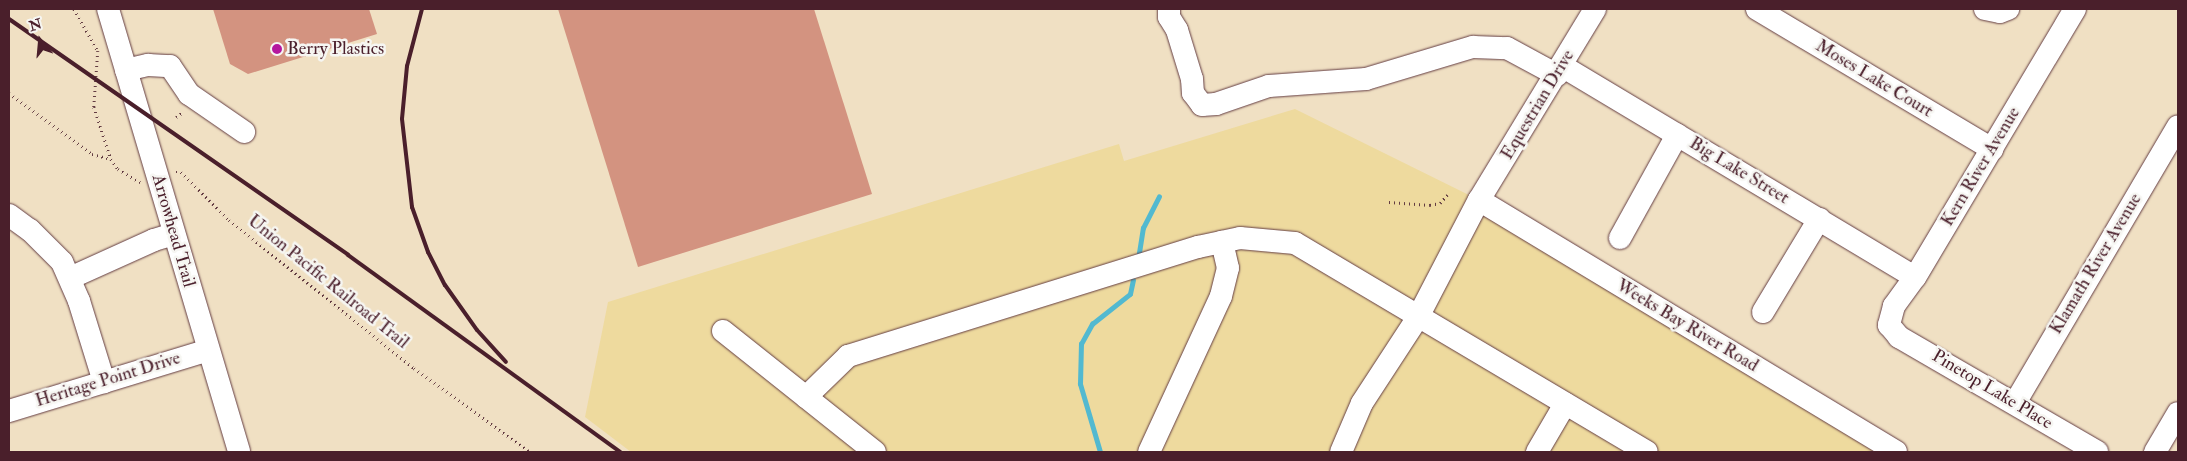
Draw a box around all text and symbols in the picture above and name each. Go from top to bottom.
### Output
north arrow [15,15,65,65]
text: N [27,15,44,35]
street label: Moses Lake Court [1811,35,1937,123]
place label: Berry Plastics [287,38,384,60]
marker: Berry Plastics [271,43,283,55]
street label: Equestrian Drive [1497,46,1579,164]
street label: Kern River Avenue [1937,104,2025,230]
street label: Big Lake Street [1685,133,1793,209]
street label: Arrowhead Trail [147,172,199,290]
street label: Klamath River Avenue [2045,190,2147,338]
street label: Union Pacific Railroad Trail [243,210,413,354]
street label: Weeks Bay River Road [1612,275,1762,377]
street label: Pinetop Lake Place [1928,346,2056,434]
street label: Heritage Point Drive [33,348,183,412]

